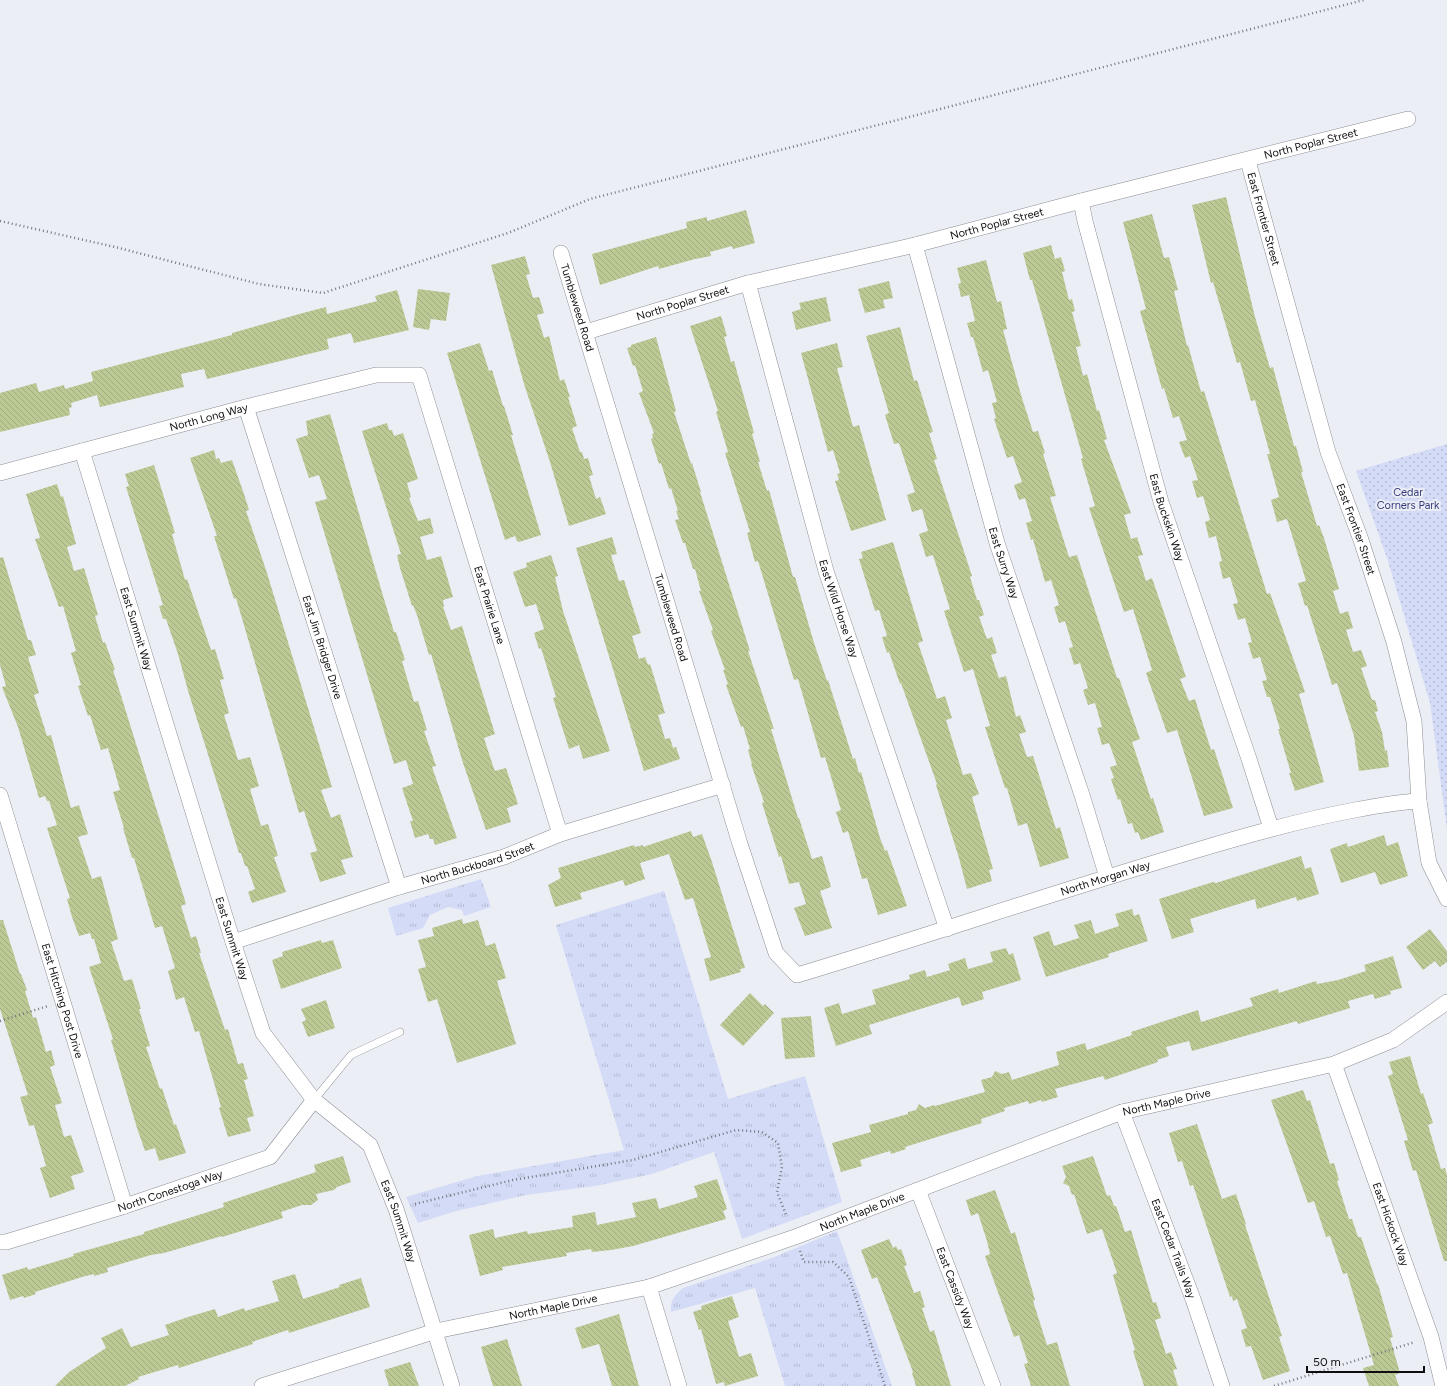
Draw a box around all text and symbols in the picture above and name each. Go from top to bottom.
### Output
street label: North Poplar Street [1263,126,1359,162]
street label: East Frontier Street [1244,171,1282,267]
street label: North Poplar Street [949,205,1045,242]
street label: Tumbleweed Road [558,262,596,353]
street label: North Poplar Street [635,283,731,323]
street label: North Long Way [168,401,250,434]
street label: East Buckskin Way [1147,472,1187,563]
street label: East Frontier Street [1333,482,1378,577]
park label: Cedar Corners Park [1377,486,1440,512]
street label: East Surry Way [986,526,1021,601]
street label: East Wild Horse Way [816,558,861,660]
street label: East Prairie Lane [471,564,507,646]
street label: Tumbleweed Road [652,572,690,663]
street label: East Summit Way [117,586,155,672]
street label: East Jim Bridger Drive [299,594,345,701]
street label: North Buckboard Street [420,839,536,887]
street label: North Morgan Way [1059,858,1152,899]
street label: East Summit Way [212,895,251,982]
street label: East Hitching Post Drive [39,942,86,1060]
street label: North Maple Drive [1121,1086,1212,1119]
street label: North Conestoga Way [116,1167,225,1215]
street label: East Summit Way [378,1178,419,1264]
street label: East Hickock Way [1370,1181,1411,1268]
street label: North Maple Drive [818,1190,906,1234]
street label: East Cedar Trails Way [1148,1197,1198,1301]
street label: East Cassidy Way [933,1245,977,1331]
street label: North Maple Drive [508,1292,598,1323]
scale bar [1307,1348,1424,1374]
text: 50 m [1313,1355,1341,1369]

